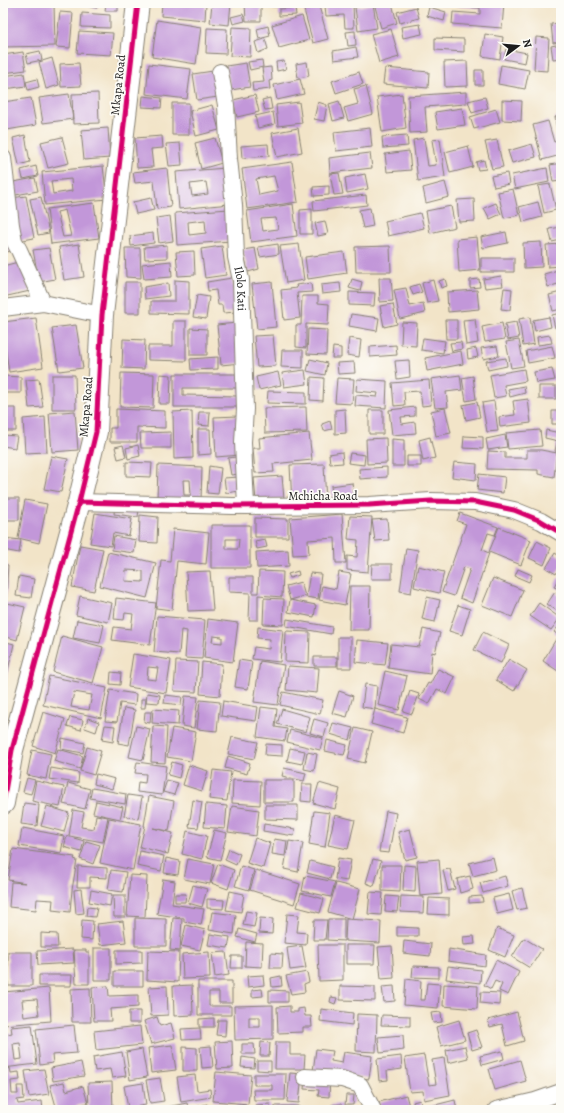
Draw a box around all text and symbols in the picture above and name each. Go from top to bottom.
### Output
north arrow [498,26,538,66]
text: N [519,37,535,49]
street label: Mkapa Road [107,53,129,116]
street label: Ilolo Kati [230,265,250,311]
street label: Mkapa Road [75,375,97,438]
street label: Mchicha Road [288,488,358,504]

